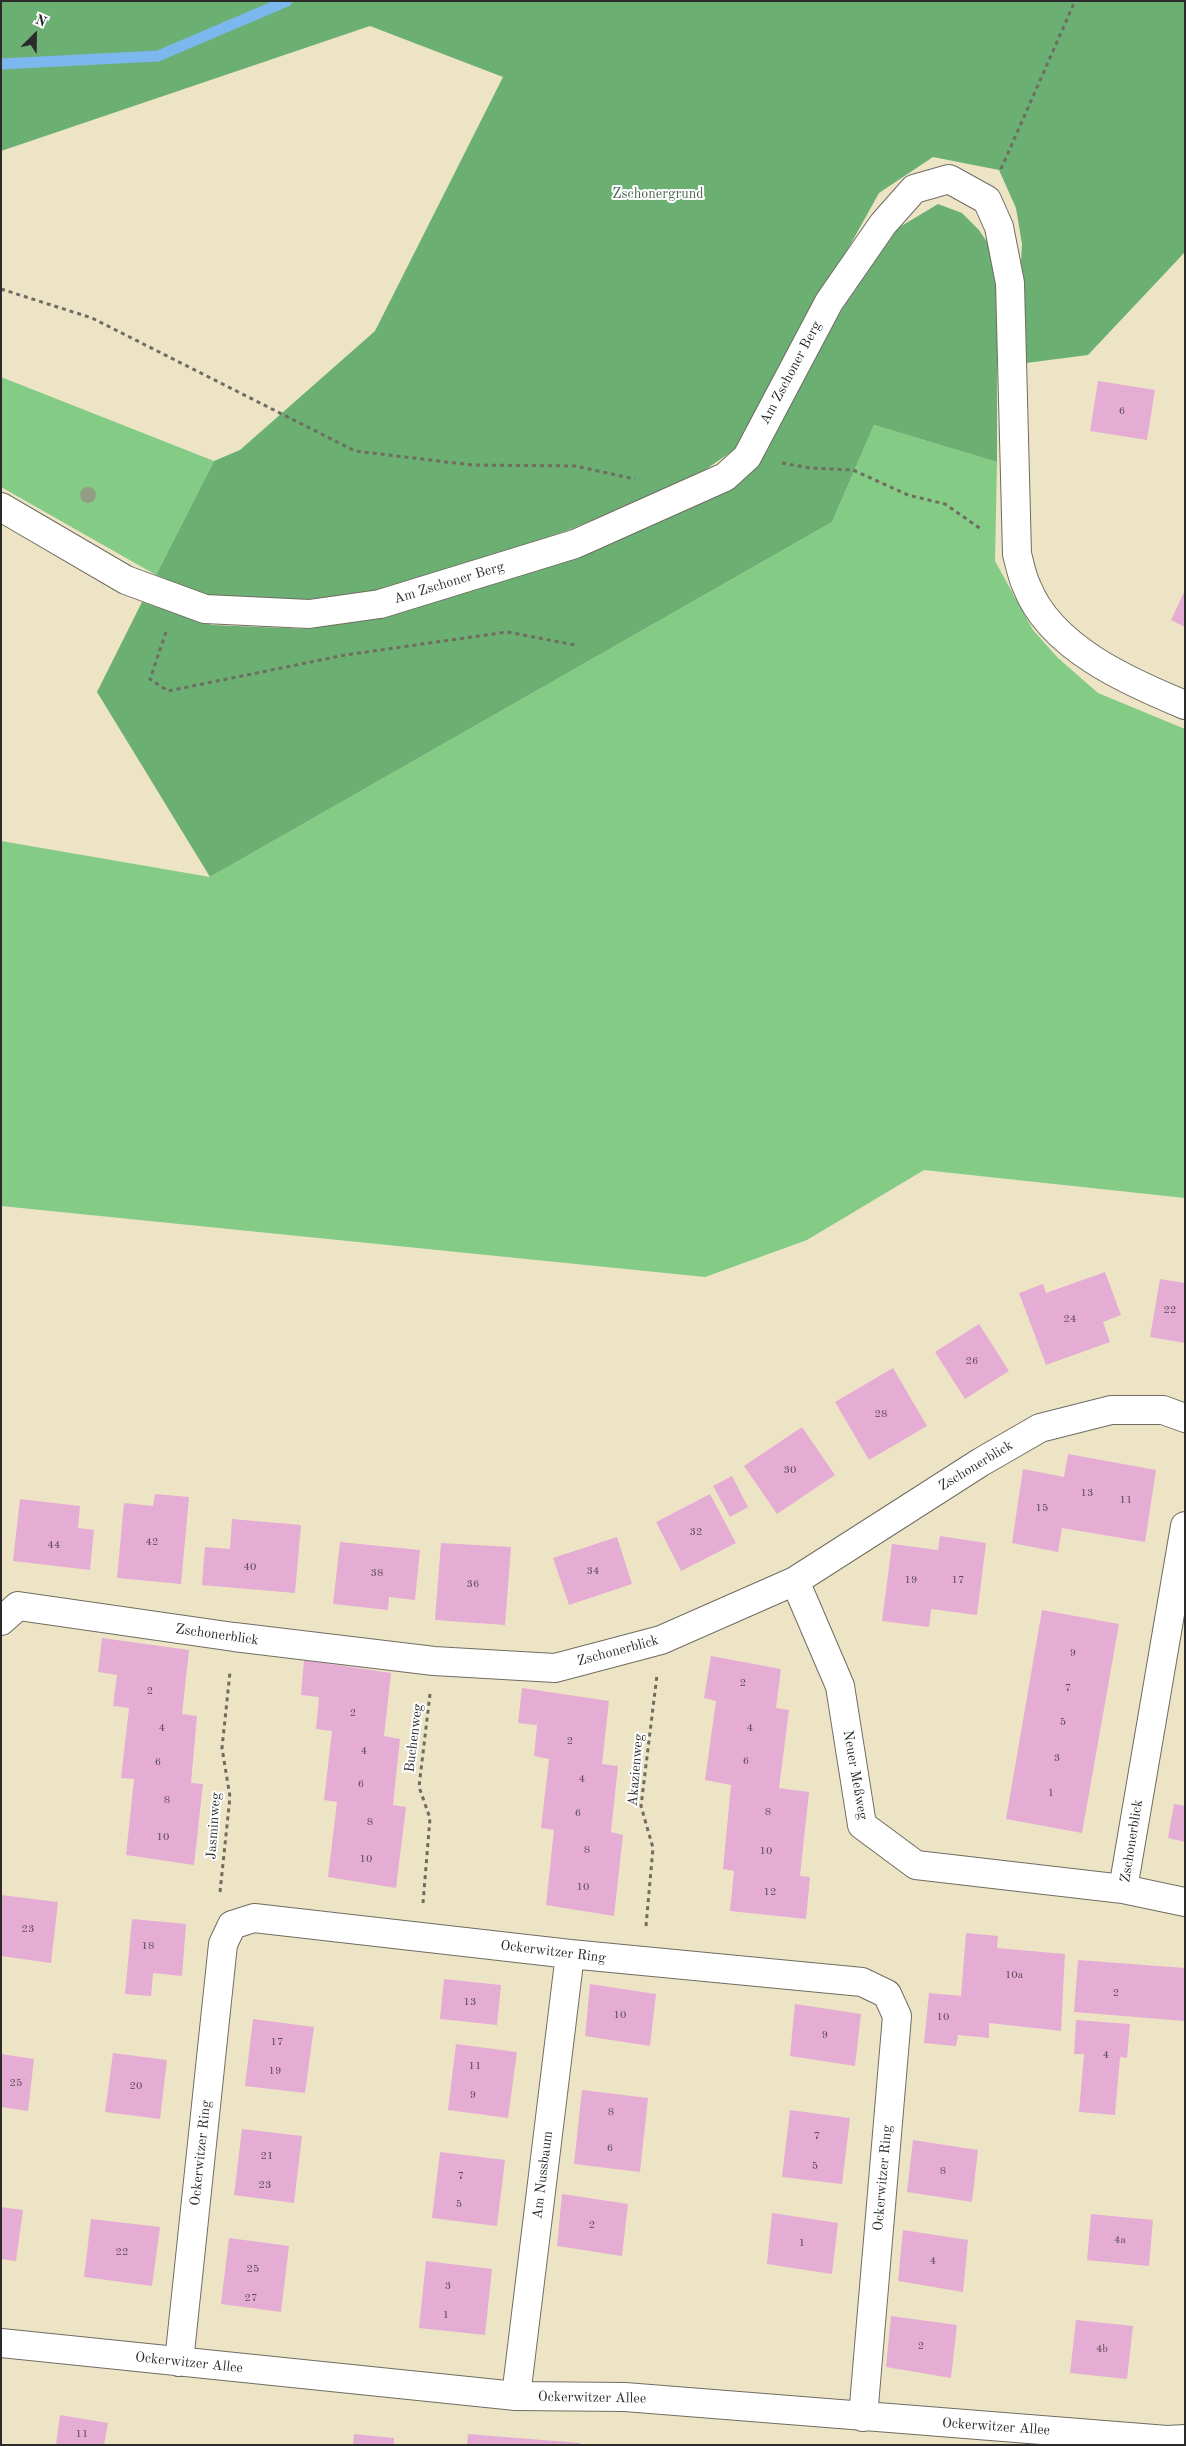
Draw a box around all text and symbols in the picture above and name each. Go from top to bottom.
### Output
north arrow [10,10,60,60]
text: N [33,13,49,30]
park label: Zschonergrund [612,186,704,202]
street label: Am Zschoner Berg [757,318,825,428]
house number: 6 [1119,404,1125,418]
street label: Am Zschoner Berg [392,558,506,608]
house number: 22 [1164,1303,1176,1317]
house number: 24 [1064,1312,1076,1326]
house number: 26 [966,1354,978,1368]
house number: 28 [875,1407,887,1421]
street label: Zschonerblick [936,1437,1016,1495]
house number: 30 [784,1463,796,1477]
house number: 13 [1081,1486,1093,1500]
house number: 11 [1120,1493,1132,1507]
house number: 15 [1036,1501,1048,1515]
house number: 32 [690,1525,702,1539]
house number: 42 [146,1535,158,1549]
house number: 44 [48,1538,60,1552]
house number: 40 [244,1560,256,1574]
house number: 34 [587,1564,599,1578]
house number: 38 [371,1566,383,1580]
house number: 19 [905,1573,917,1587]
house number: 17 [952,1573,964,1587]
house number: 36 [467,1577,479,1591]
street label: Zschonerblick [174,1621,260,1649]
street label: Zschonerblick [575,1632,661,1670]
house number: 9 [1070,1646,1076,1660]
house number: 2 [740,1676,746,1690]
house number: 7 [1065,1681,1071,1695]
house number: 2 [147,1684,153,1698]
street label: Buchenweg [401,1703,427,1773]
house number: 2 [350,1706,356,1720]
house number: 5 [1060,1715,1066,1729]
house number: 4 [159,1721,165,1735]
house number: 4 [747,1721,753,1735]
street label: Neuer Meßweg [839,1729,871,1821]
street label: Akazienweg [624,1733,648,1807]
house number: 2 [567,1734,573,1748]
house number: 4 [361,1744,367,1758]
house number: 3 [1054,1751,1060,1765]
house number: 6 [743,1754,749,1768]
house number: 6 [155,1755,161,1769]
house number: 4 [579,1772,585,1786]
house number: 6 [358,1777,364,1791]
house number: 1 [1048,1786,1054,1800]
street label: Jasminweg [203,1792,225,1860]
house number: 8 [164,1793,170,1807]
street label: Zschonerblick [1117,1798,1147,1884]
house number: 8 [765,1805,771,1819]
house number: 6 [575,1806,581,1820]
house number: 8 [367,1815,373,1829]
house number: 10 [157,1830,169,1844]
house number: 8 [584,1843,590,1857]
house number: 10 [760,1844,772,1858]
house number: 10 [360,1852,372,1866]
house number: 10 [577,1880,589,1894]
house number: 12 [764,1885,776,1899]
house number: 23 [22,1922,34,1936]
street label: Ockerwitzer Ring [499,1937,607,1967]
house number: 18 [142,1939,154,1953]
house number: 10a [1005,1968,1023,1982]
house number: 2 [1113,1986,1119,2000]
house number: 13 [464,1995,476,2009]
house number: 10 [614,2008,626,2022]
house number: 10 [937,2010,949,2024]
house number: 9 [822,2028,828,2042]
house number: 17 [271,2035,283,2049]
house number: 4 [1103,2048,1109,2062]
house number: 11 [469,2059,481,2073]
house number: 19 [269,2064,281,2078]
house number: 25 [10,2076,22,2090]
house number: 20 [130,2079,142,2093]
house number: 9 [470,2088,476,2102]
street label: Ockerwitzer Ring [187,2099,215,2207]
house number: 8 [608,2105,614,2119]
street label: Ockerwitzer Ring [870,2124,896,2232]
house number: 7 [814,2129,820,2143]
street label: Am Nussbaum [529,2130,557,2220]
house number: 6 [607,2141,613,2155]
house number: 21 [261,2149,273,2163]
house number: 5 [812,2159,818,2173]
house number: 8 [940,2164,946,2178]
house number: 7 [458,2169,464,2183]
house number: 23 [259,2178,271,2192]
house number: 5 [456,2197,462,2211]
house number: 2 [589,2218,595,2232]
house number: 4a [1114,2233,1126,2247]
house number: 1 [799,2236,805,2250]
house number: 22 [116,2245,128,2259]
house number: 4 [930,2254,936,2268]
house number: 25 [247,2262,259,2276]
house number: 3 [445,2279,451,2293]
house number: 27 [245,2291,257,2305]
house number: 1 [443,2308,449,2322]
house number: 2 [918,2339,924,2353]
house number: 4b [1096,2342,1108,2356]
street label: Ockerwitzer Allee [134,2349,244,2377]
street label: Ockerwitzer Allee [538,2389,646,2407]
street label: Ockerwitzer Allee [941,2415,1051,2439]
house number: 11 [76,2427,88,2441]

